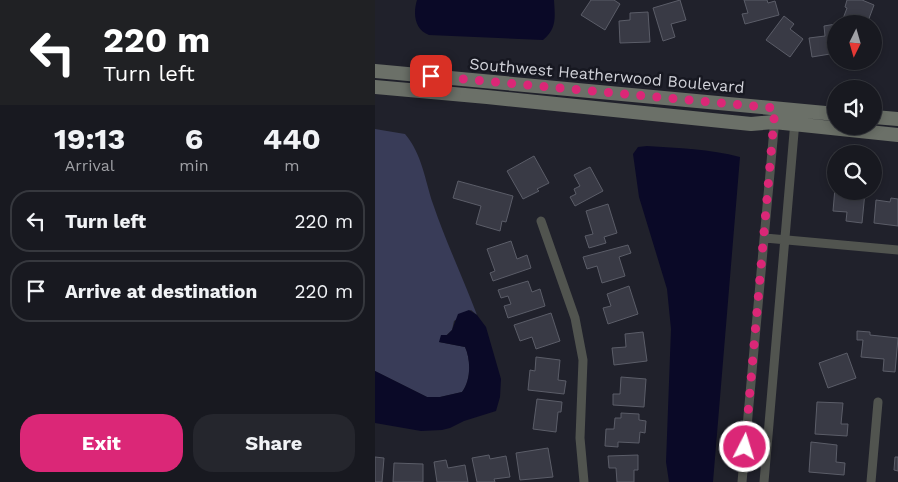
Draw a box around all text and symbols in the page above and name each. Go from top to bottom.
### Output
north arrow [827,15,883,70]
map controls [827,15,882,200]
text: 220 m [103,19,210,61]
icon: left [20,20,85,85]
street label: Southwest Heatherwood Boulevard [469,54,745,97]
pin [410,55,452,97]
text: Turn left [103,61,195,86]
icon: arrive [417,62,445,90]
button: sound [827,80,882,135]
text: 19:13 [54,121,125,156]
text: 6 [185,121,203,156]
text: 440 [263,121,321,156]
button: search [827,145,882,200]
text: Arrival [65,156,115,175]
text: min [179,156,209,175]
text: m [284,156,299,175]
icon: left [22,207,50,235]
text: Turn left [65,210,146,233]
text: 220 m [294,210,353,233]
icon: arrive [22,277,50,305]
text: Arrive at destination [65,280,257,303]
text: 220 m [294,280,353,303]
button: Exit [20,414,183,472]
button: Share [193,414,355,472]
position arrow [718,420,770,472]

